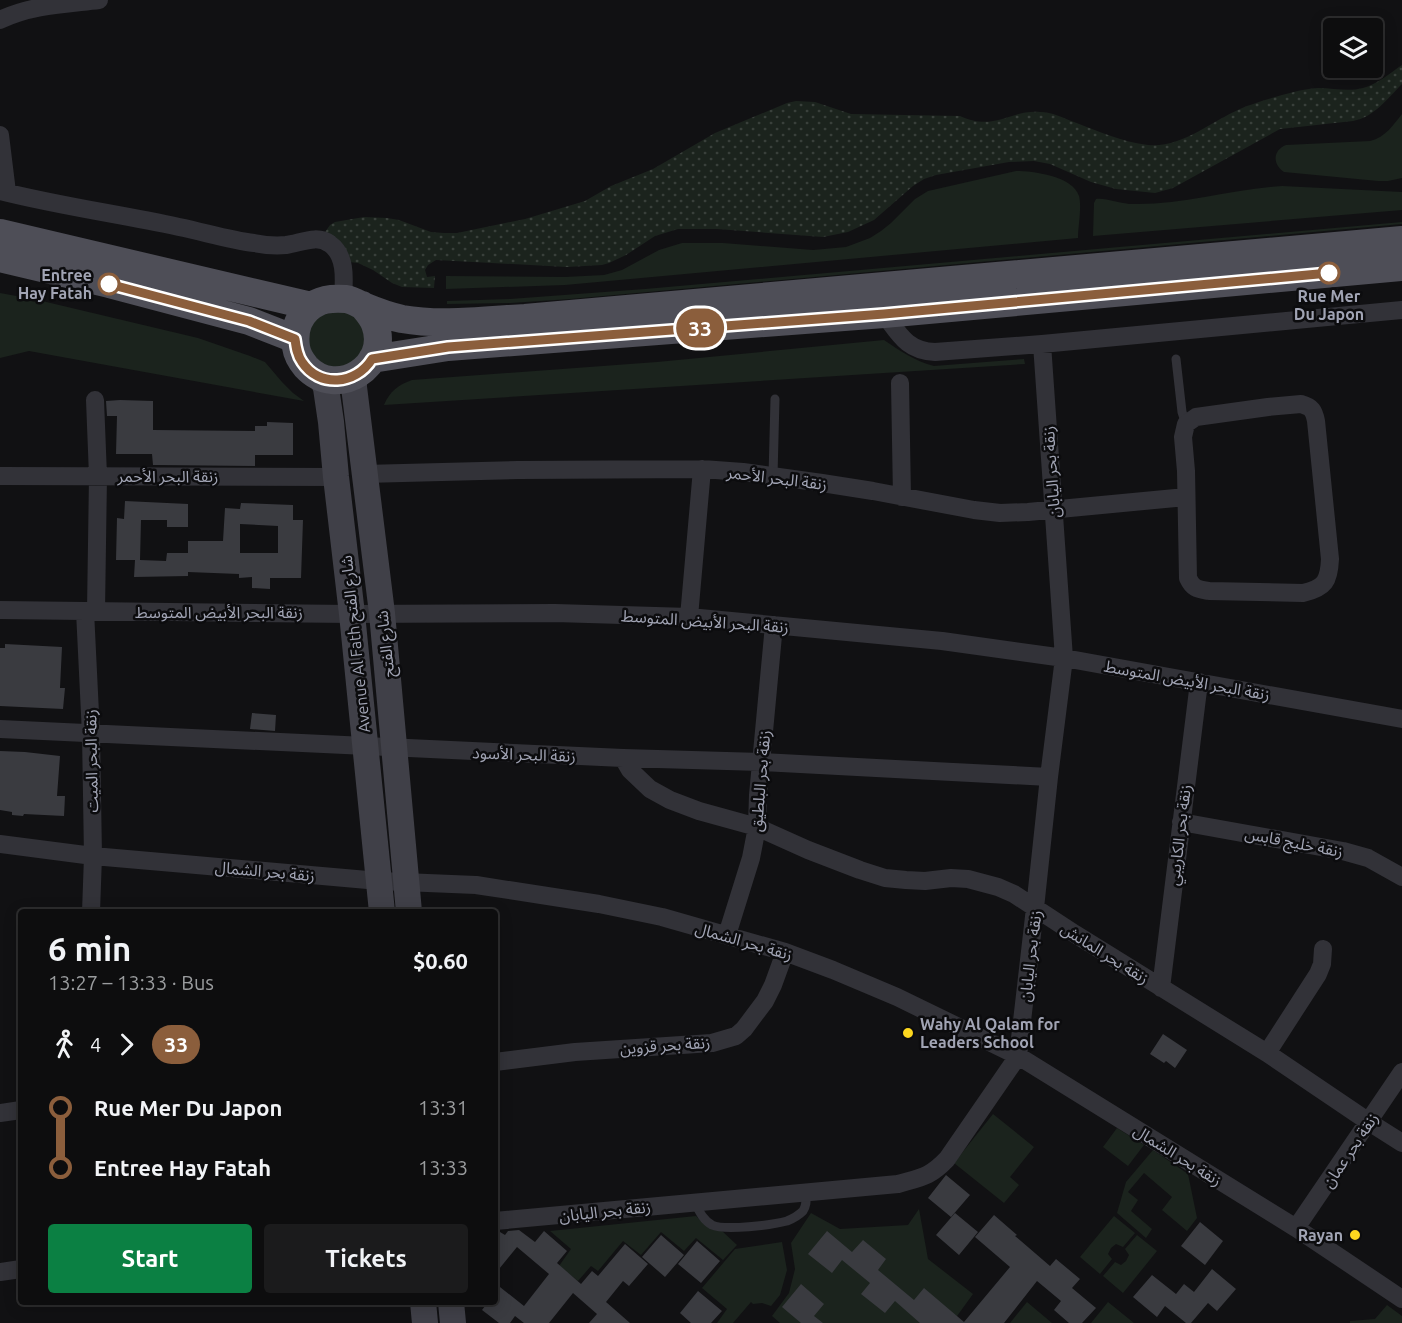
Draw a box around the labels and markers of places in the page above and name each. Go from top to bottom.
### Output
marker: Rue Mer Du Japon [1318,262,1340,284]
place label: Entree Hay Fatah [18,266,92,302]
marker: Entree Hay Fatah [98,273,120,295]
place label: Rue Mer Du Japon [1294,287,1364,323]
place label: Wahy Al Qalam for Leaders School [920,1015,1060,1051]
marker: Wahy Al Qalam for Leaders School [901,1026,915,1040]
place label: Rayan [1298,1226,1343,1244]
marker: Rayan [1348,1228,1362,1242]

